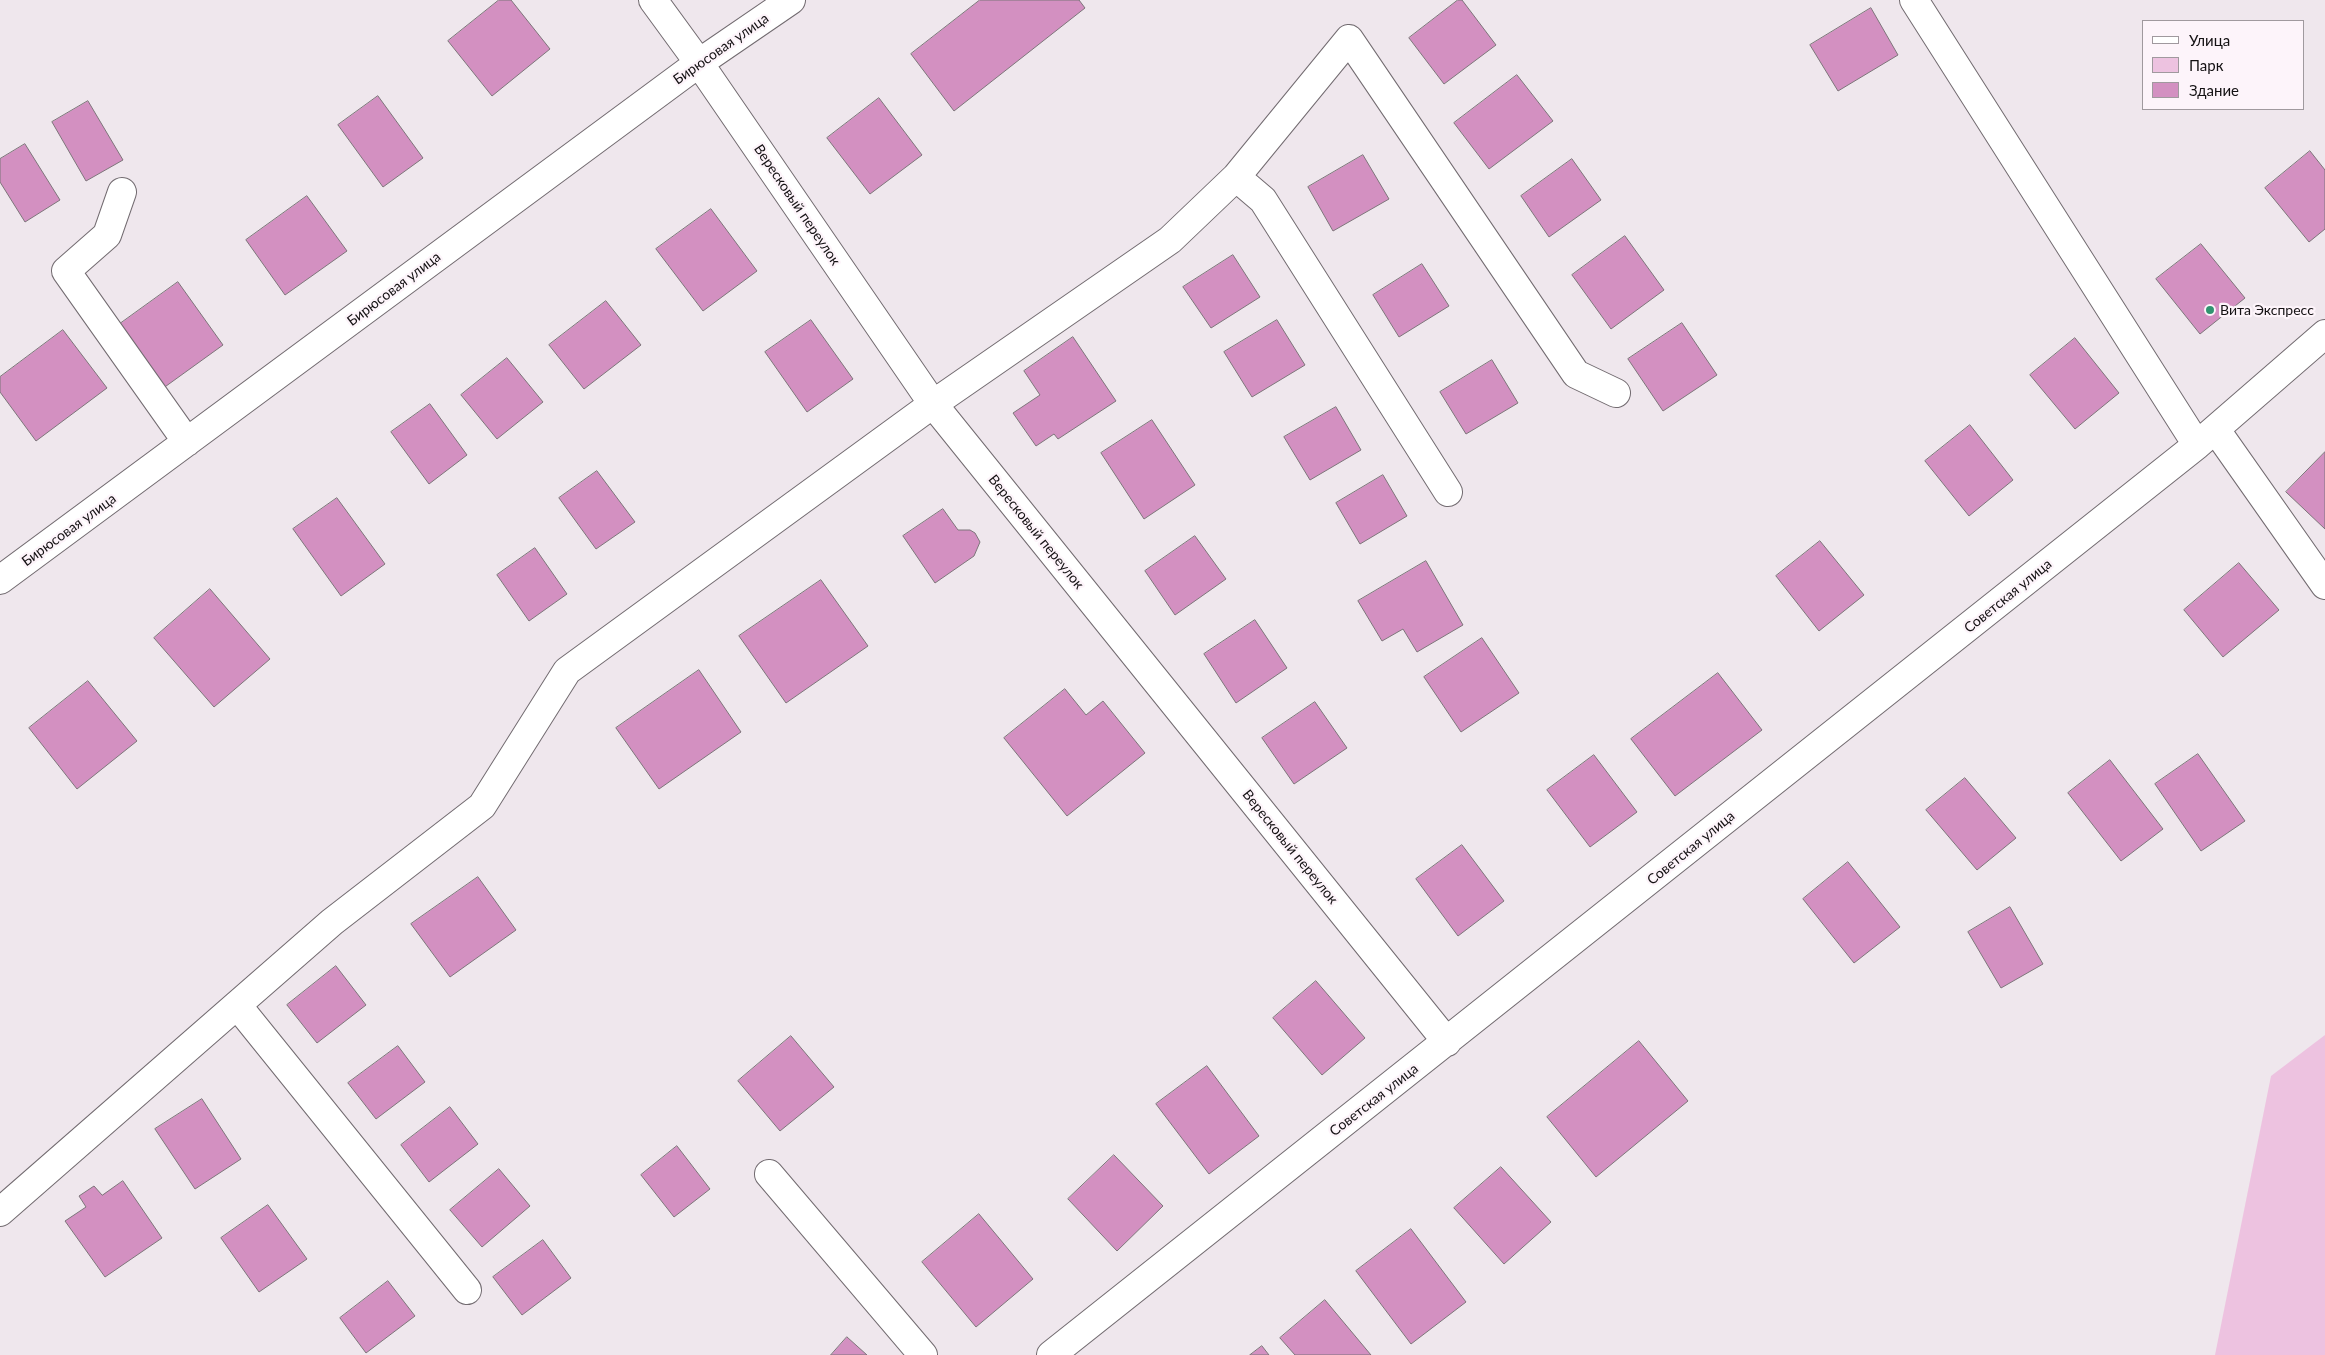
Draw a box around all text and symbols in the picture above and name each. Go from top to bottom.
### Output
street label: Бирюсовая улица [670,10,772,88]
legend [2142,20,2305,110]
text: Улица [2189,31,2230,49]
text: Парк [2189,56,2223,74]
text: Здание [2189,81,2239,99]
street label: Вересковый переулок [750,141,844,269]
street label: Бирюсовая улица [344,248,444,330]
place label: Вита Экспресс [2220,302,2314,318]
marker: Вита Экспресс [2204,304,2216,316]
street label: Вересковый переулок [985,471,1087,593]
street label: Бирюсовая улица [19,490,119,570]
street label: Советская улица [1961,556,2055,636]
street label: Вересковый переулок [1239,786,1341,908]
street label: Советская улица [1644,808,1738,888]
street label: Советская улица [1326,1060,1422,1140]

